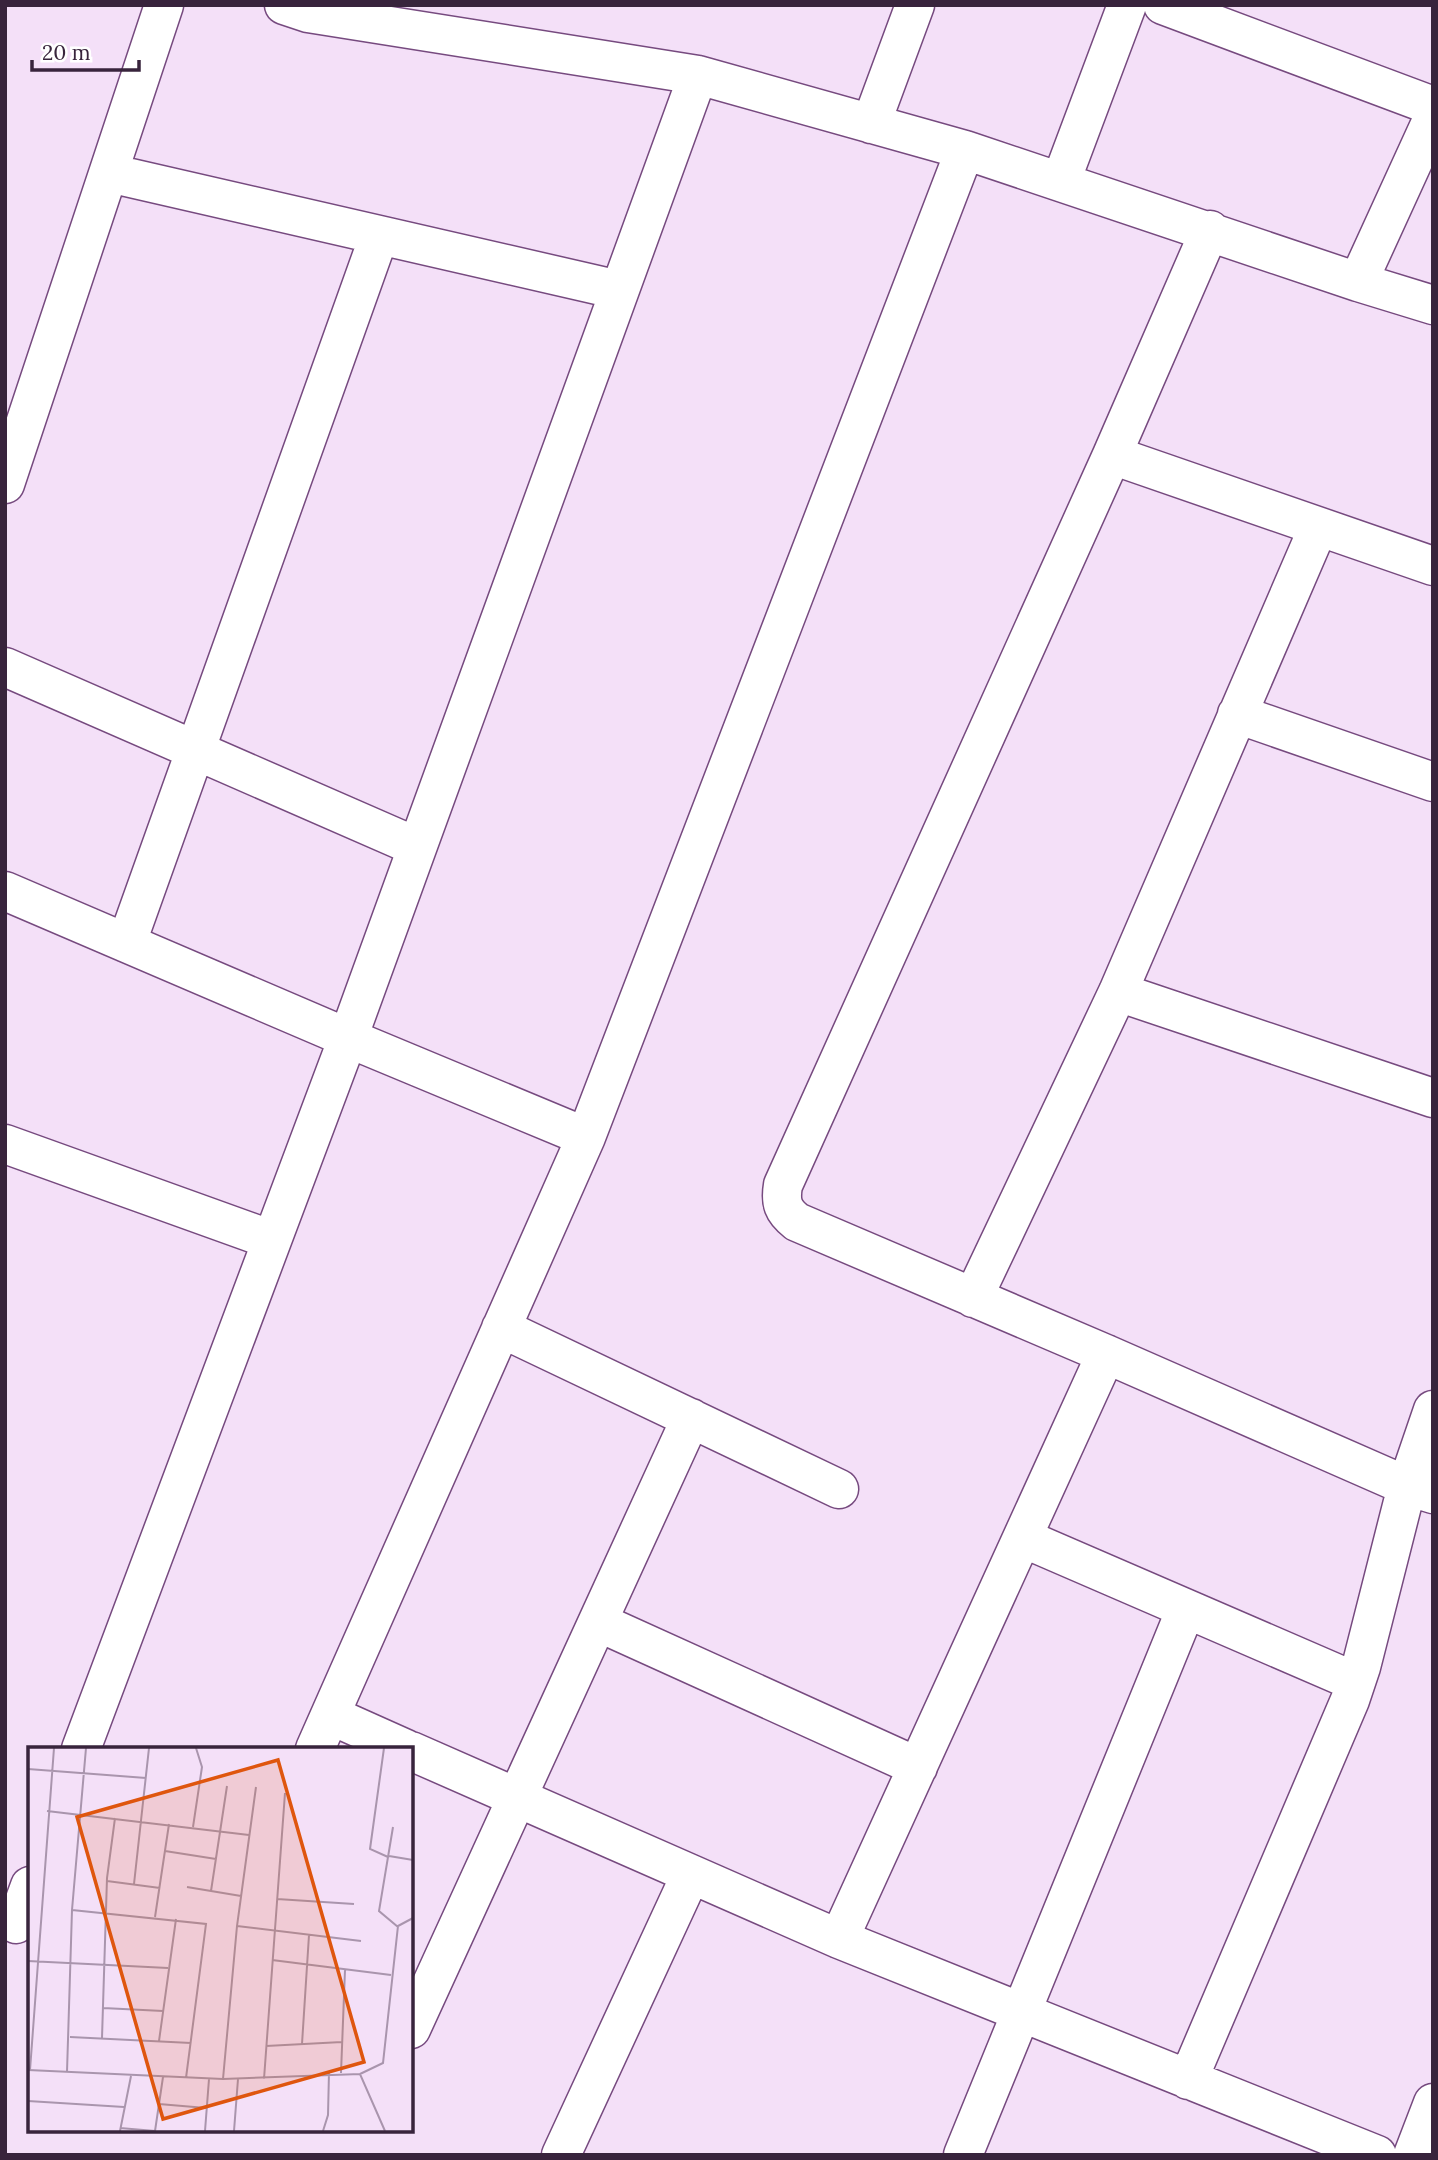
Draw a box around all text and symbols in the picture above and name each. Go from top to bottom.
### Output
scale bar [32,28,138,72]
text: 20 m [42,39,91,66]
inset map [28,1747,413,2132]

